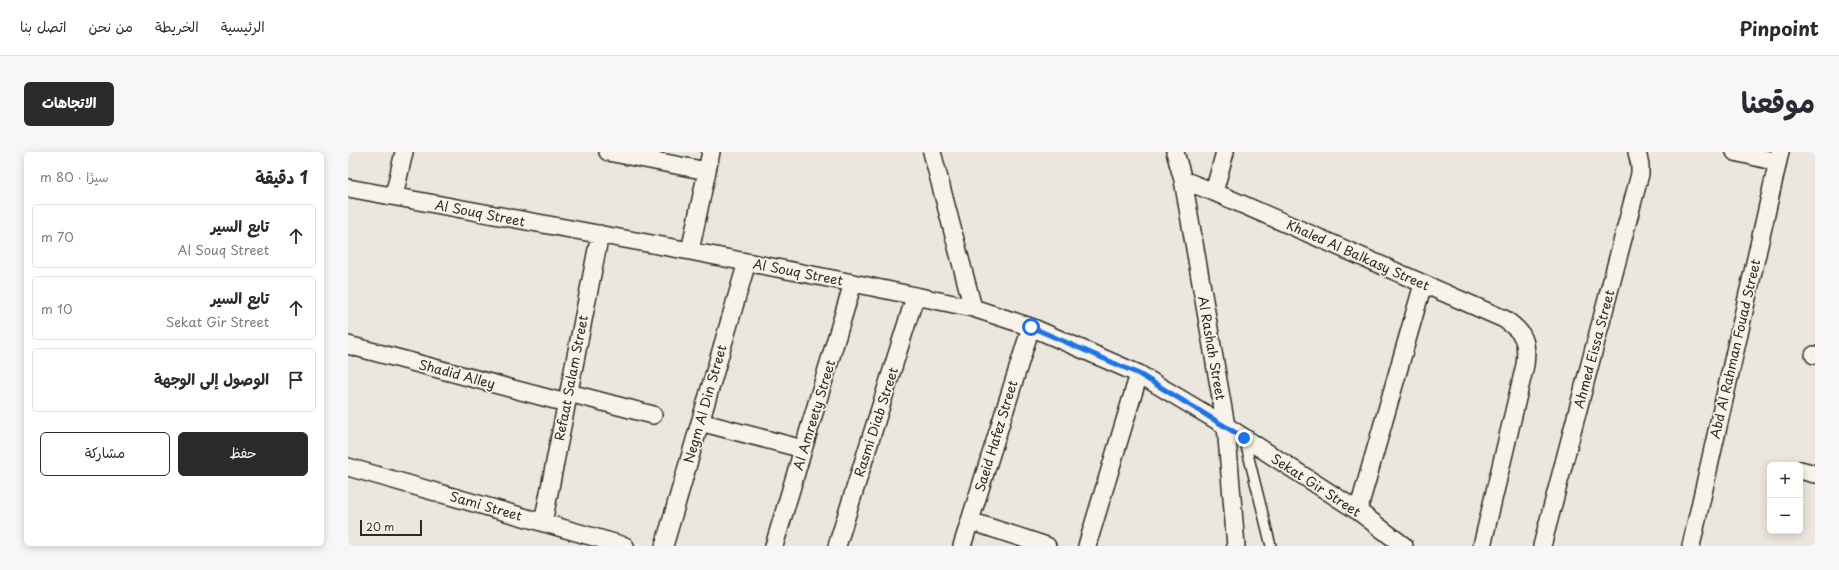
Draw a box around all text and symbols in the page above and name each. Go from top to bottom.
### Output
text: Pinpoint [1739,14,1819,42]
text: اتصل بنا [20,16,66,37]
text: من نحن [88,16,133,37]
text: الخريطة [155,16,199,37]
text: الرئيسية [221,16,265,37]
text: موقعنا [1741,80,1815,123]
button: الاتجاهات [24,82,114,126]
text: 1 دقيقة [255,164,308,190]
text: سيرًا · 80 m [40,167,109,186]
street label: Al Souq Street [433,194,527,231]
text: تابع السير [211,214,269,237]
street label: Khaled Al Balkasy Street [1284,214,1433,295]
icon: ahead [285,225,307,247]
text: 70 m [41,227,74,246]
text: Al Souq Street [178,240,269,259]
street label: Al Souq Street [751,253,845,290]
street label: Abd Al Rahman Fouad Street [1705,257,1764,440]
text: تابع السير [211,286,269,309]
street label: Ahmed Eissa Street [1569,288,1618,410]
street label: Al Rashah Street [1194,294,1231,402]
icon: ahead [285,297,307,319]
text: 10 m [41,299,72,318]
text: Sekat Gir Street [166,312,269,331]
street label: Refaat Salam Street [549,313,592,442]
route start [1022,318,1040,336]
street label: Negm Al Din Street [678,342,731,465]
street label: Shadid Alley [417,354,498,393]
street label: Al Amreety Street [788,357,839,472]
street label: Rasmi Diab Street [849,364,902,479]
text: الوصول إلى الوجهة [154,367,269,390]
icon: arrive [285,369,307,391]
street label: Saeid Hafez Street [969,378,1022,494]
route end [1235,429,1253,447]
button: مشاركة [40,432,170,476]
button: حفظ [178,432,308,476]
street label: Sekat Gir Street [1268,448,1365,521]
map controls [1767,462,1803,534]
button: + [1767,462,1803,498]
street label: Sami Street [448,486,524,525]
button: − [1767,498,1803,534]
scale bar [360,518,422,537]
text: 20 m [366,518,394,535]

